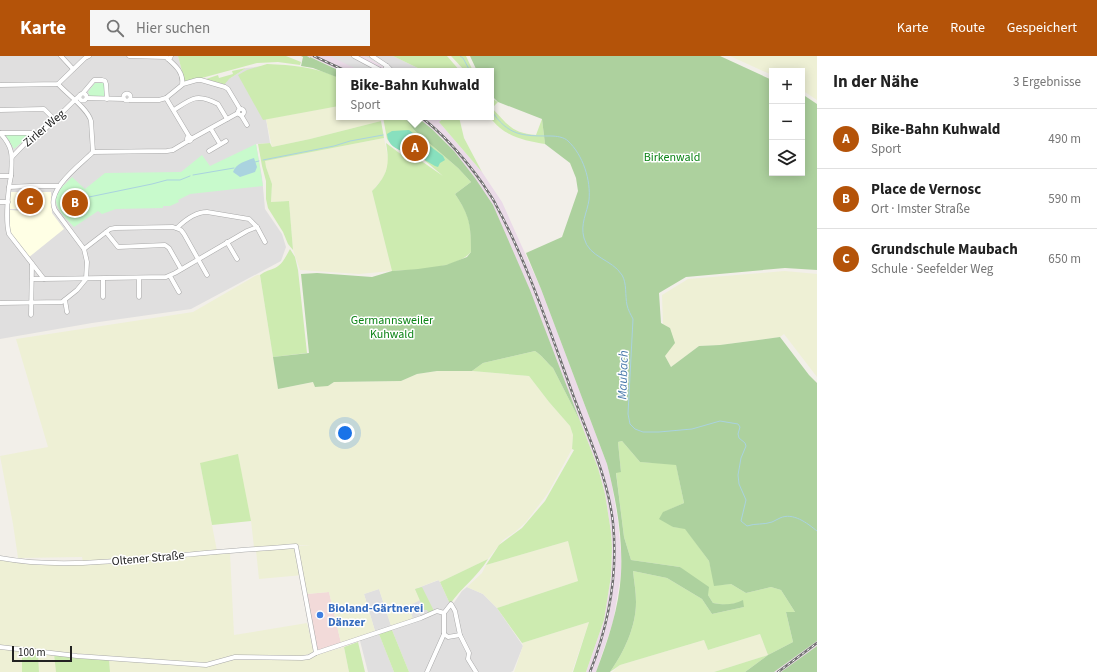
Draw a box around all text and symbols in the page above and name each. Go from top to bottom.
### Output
search box [90,10,370,46]
text: Karte [20,15,66,42]
icon: search [104,17,126,39]
text: Hier suchen [136,18,210,39]
text: Karte [897,18,928,38]
text: Route [950,18,985,38]
text: Gespeichert [1007,18,1077,38]
popup [336,68,494,120]
map controls [769,68,805,176]
button: + [769,68,805,104]
text: In der Nähe [833,70,919,94]
text: 3 Ergebnisse [1013,73,1081,91]
text: Bike-Bahn Kuhwald [350,75,480,96]
text: Sport [350,96,380,114]
button: − [769,104,805,140]
street label: Zirler Weg [20,106,69,151]
text: Bike-Bahn Kuhwald [871,119,1000,140]
text: A [842,130,850,148]
text: 490 m [1048,130,1081,148]
pin: A [402,133,428,163]
button: layers [769,140,805,176]
text: Sport [871,140,901,158]
park label: Birkenwald [644,149,700,166]
text: Place de Vernosc [871,179,981,200]
pin: C [17,186,43,216]
pin: B [62,188,88,218]
text: B [842,190,850,208]
text: 590 m [1048,190,1081,208]
text: Ort · Imster Straße [871,200,970,218]
text: Grundschule Maubach [871,239,1018,260]
text: C [842,250,850,268]
text: 650 m [1048,250,1081,268]
text: Schule · Seefelder Weg [871,260,993,278]
park label: Germannsweiler Kuhwald [351,312,434,343]
water label: Maubach [613,350,633,400]
your location [335,423,355,443]
street label: Oltener Straße [111,547,185,570]
place label: Bioland-Gärtnerei Dänzer [328,600,423,631]
marker: Bioland-Gärtnerei Dänzer [315,610,325,620]
scale bar [12,644,72,663]
text: 100 m [18,645,46,660]

